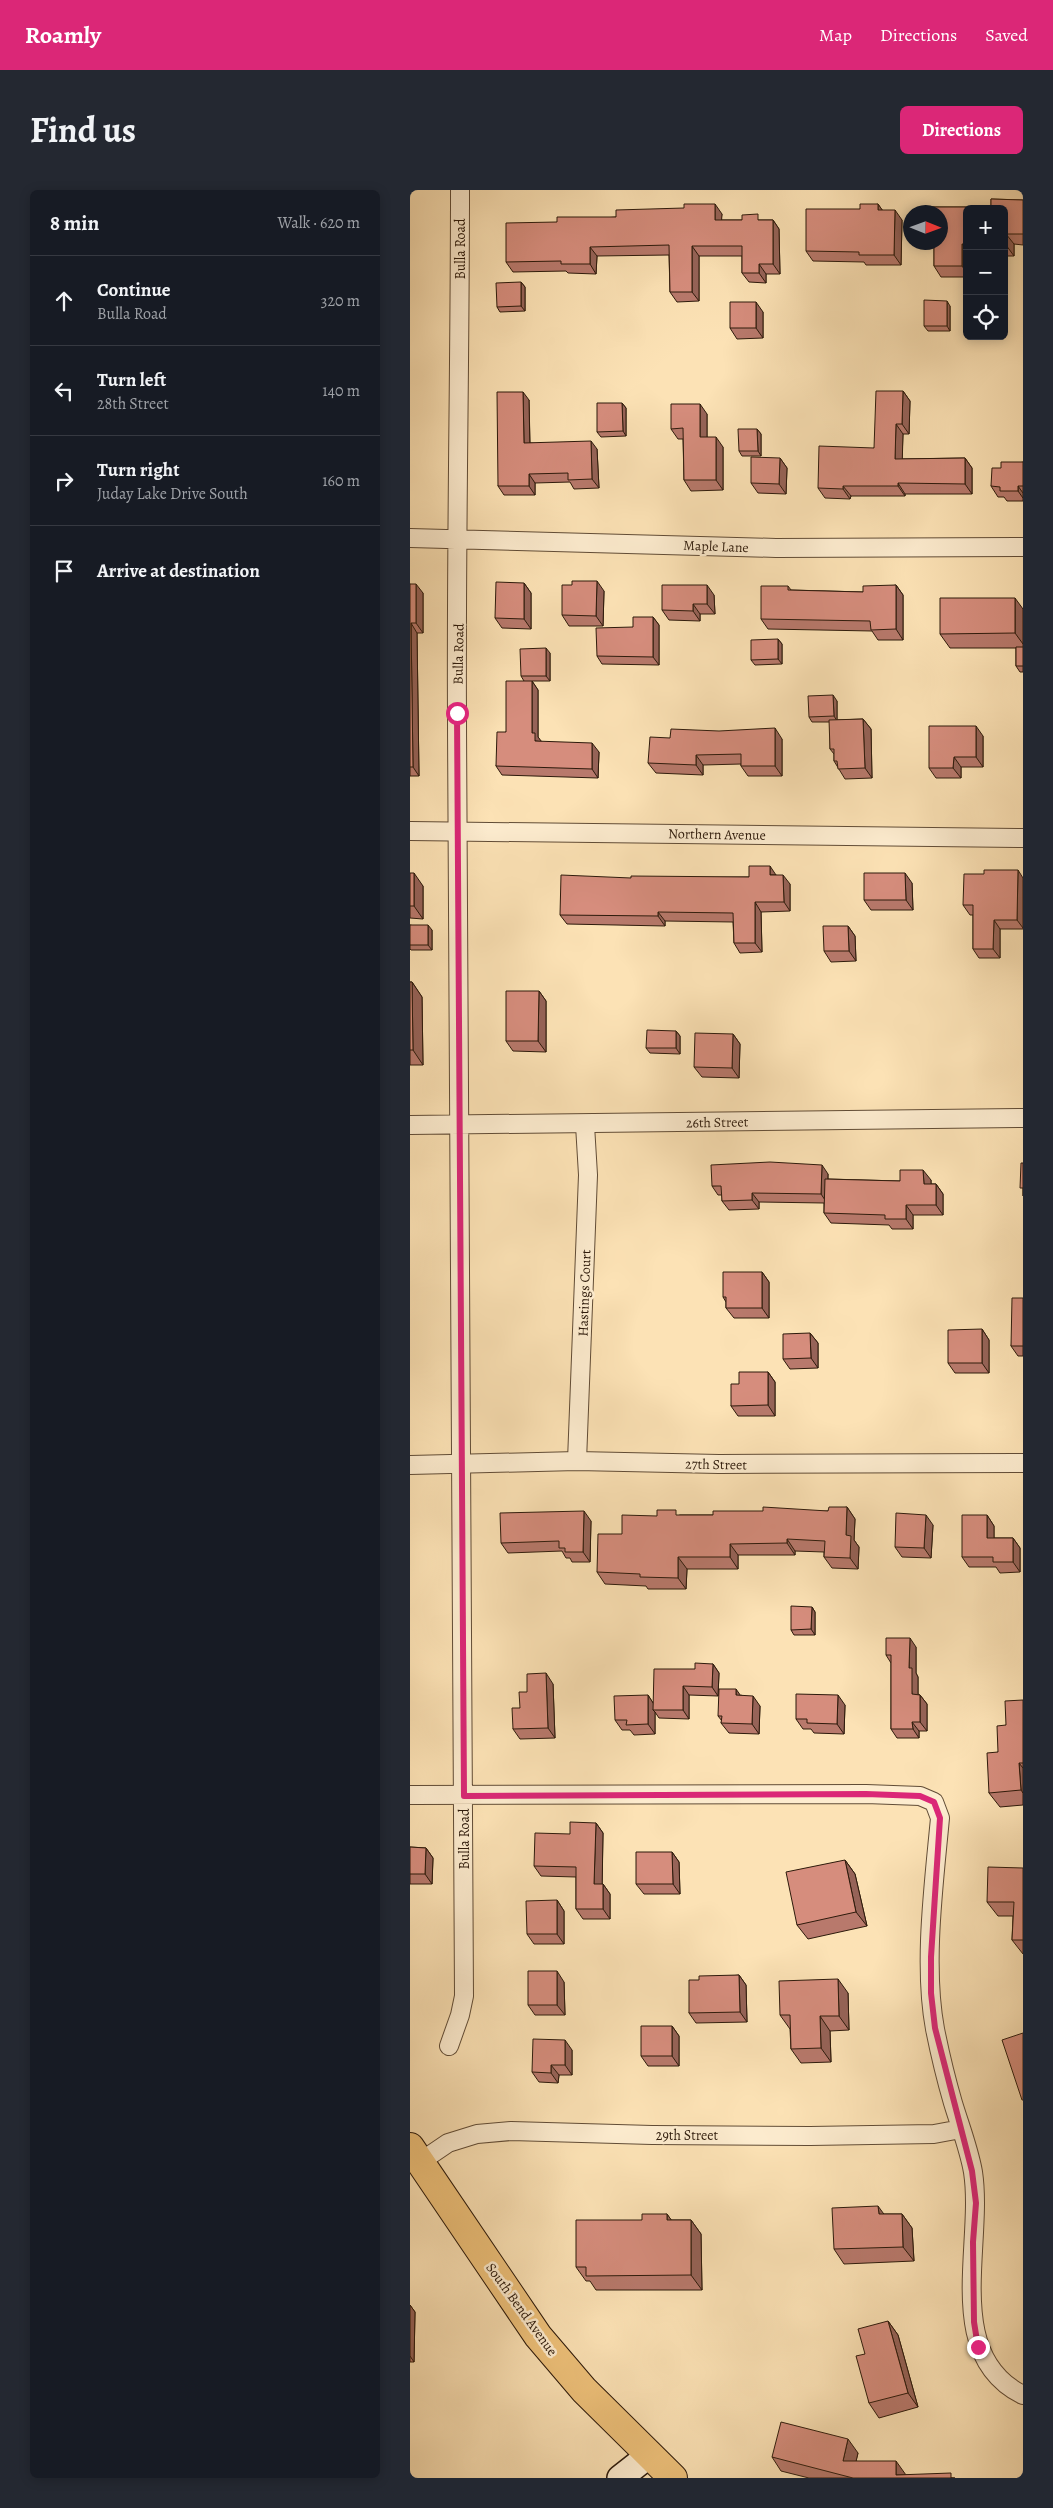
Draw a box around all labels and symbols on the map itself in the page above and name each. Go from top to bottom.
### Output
north arrow [903,205,948,250]
street label: Bulla Road [451,218,470,280]
street label: Maple Lane [683,536,749,557]
street label: Bulla Road [448,623,469,685]
route start [446,702,469,725]
street label: Northern Avenue [668,824,766,845]
street label: 26th Street [686,1112,749,1133]
street label: Hastings Court [573,1249,596,1337]
street label: 27th Street [685,1454,747,1475]
street label: Bulla Road [455,1808,474,1870]
street label: 29th Street [656,2126,719,2145]
street label: South Bend Avenue [481,2259,562,2360]
route end [967,2336,990,2359]

